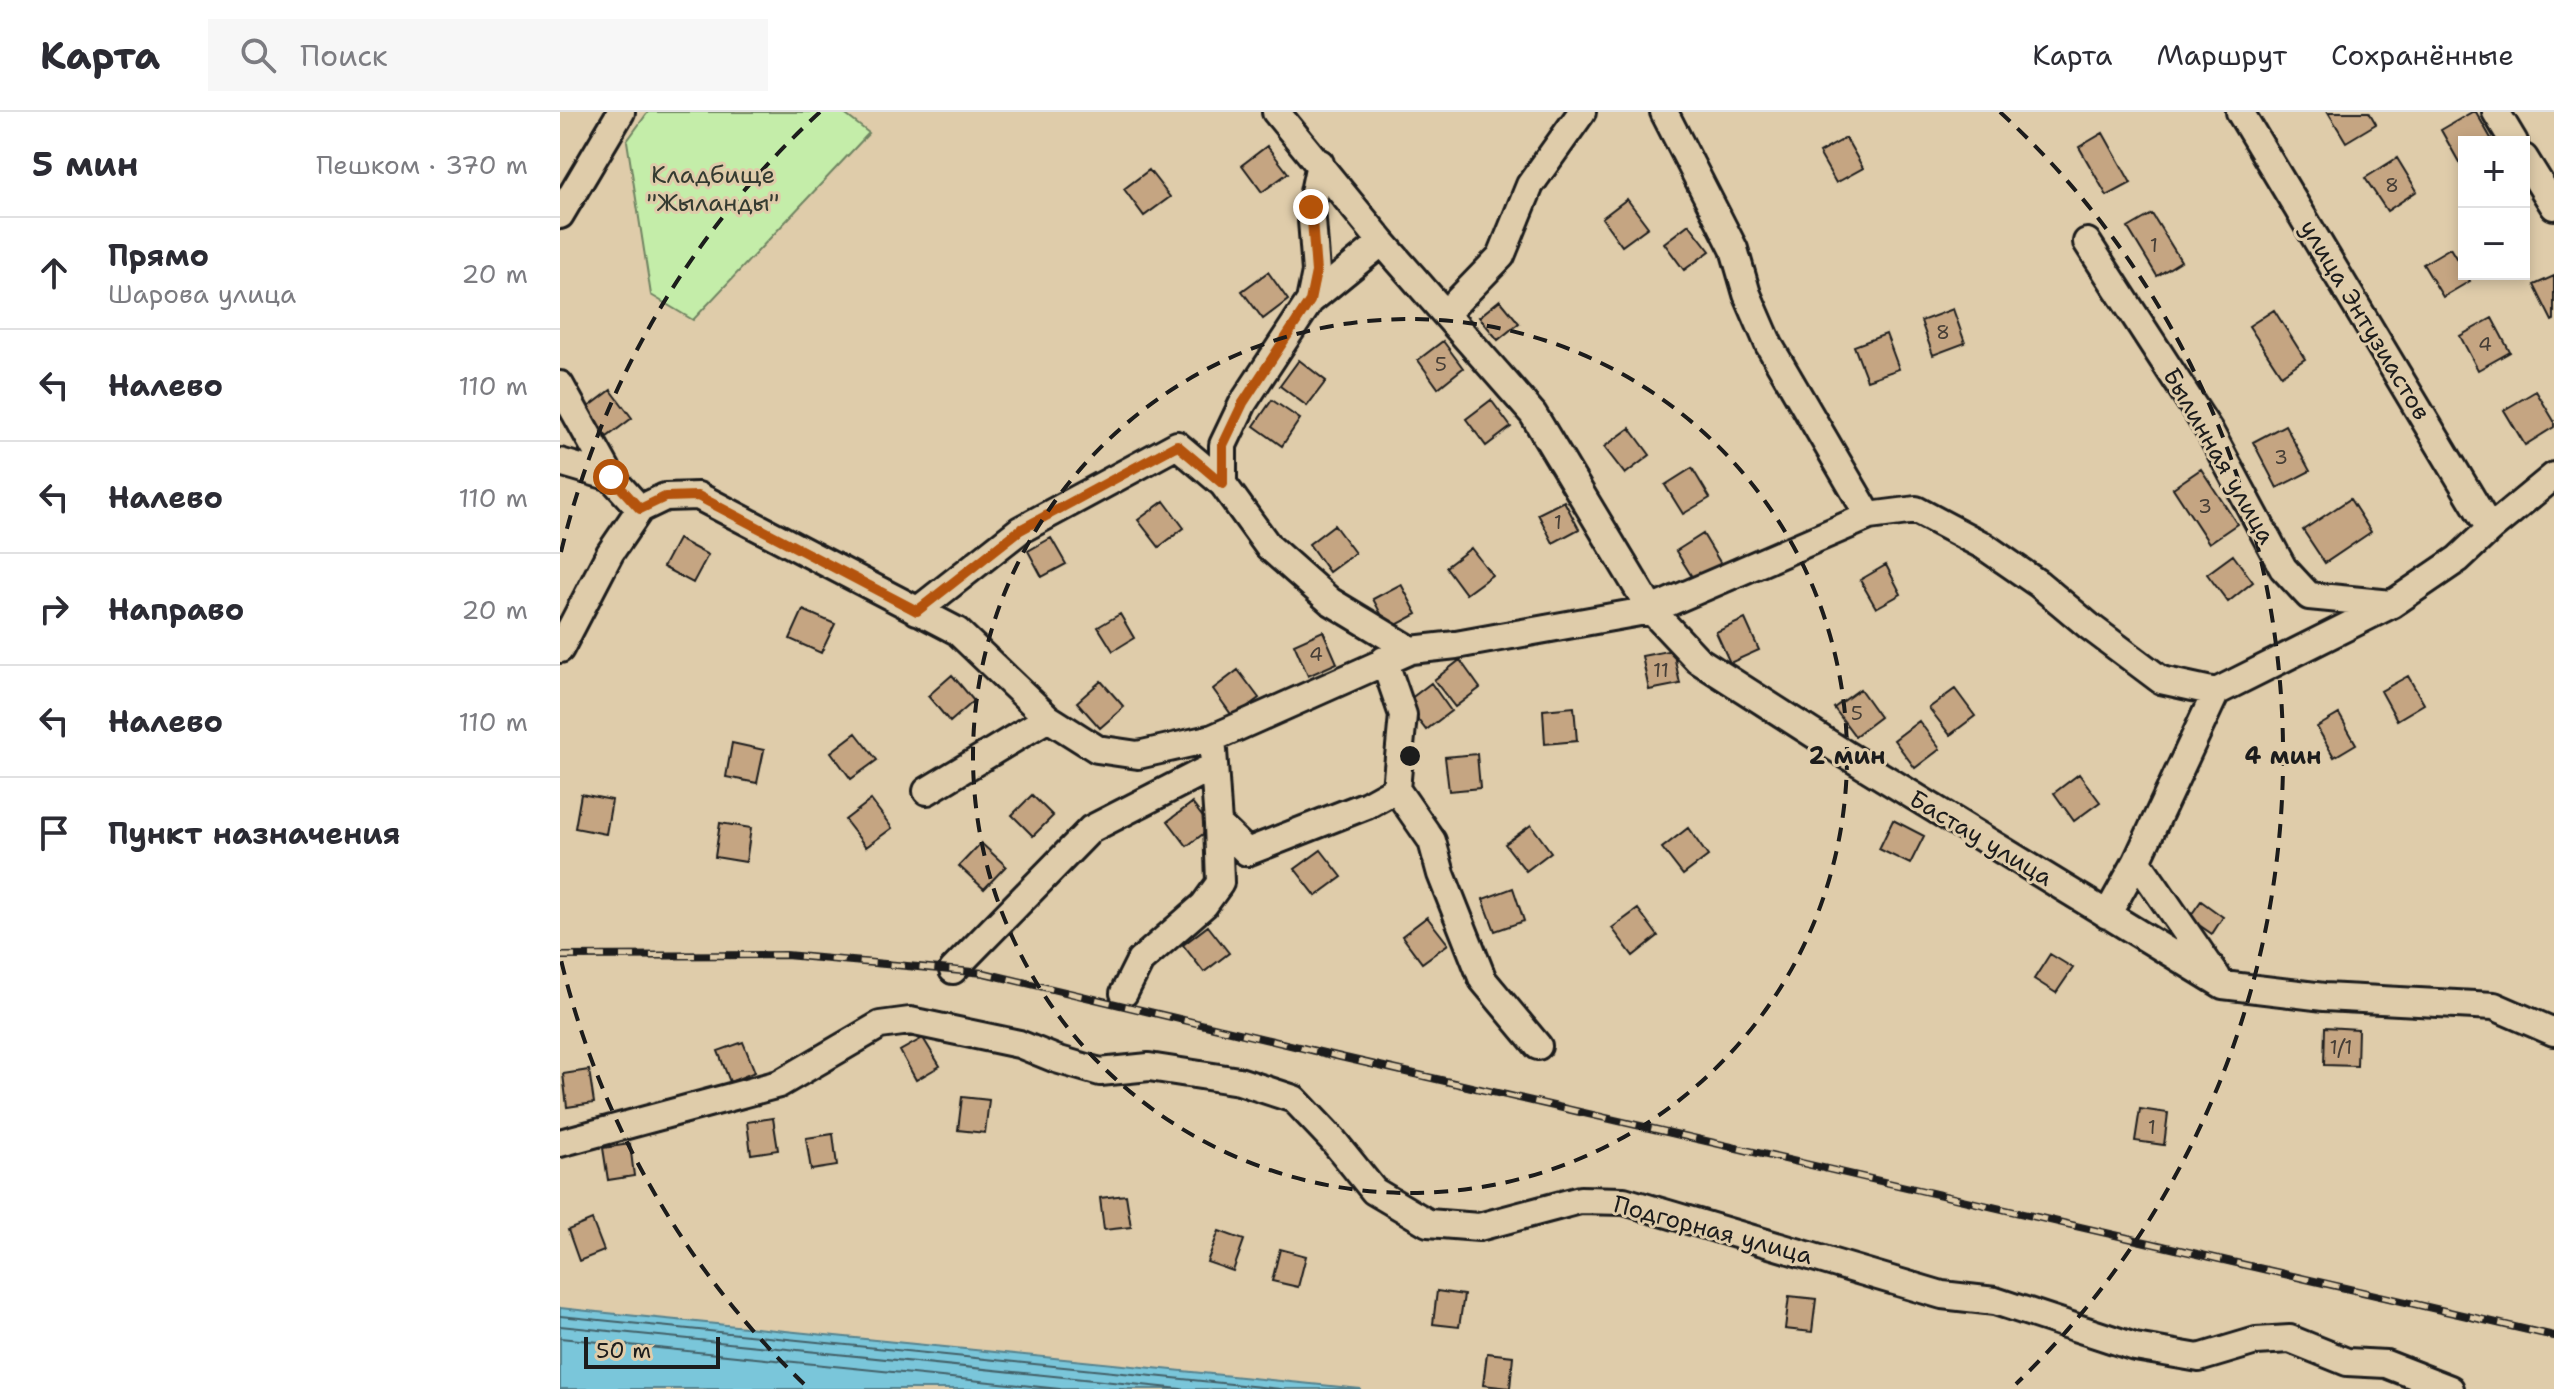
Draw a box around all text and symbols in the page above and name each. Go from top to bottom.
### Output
search box [208,19,768,91]
text: Карта [40,30,160,81]
icon: search [236,33,280,77]
text: Поиск [300,35,388,76]
text: Карта [2032,36,2112,74]
text: Маршрут [2156,36,2287,74]
text: Сохранённые [2331,36,2514,74]
map controls [2458,136,2530,280]
button: + [2458,136,2530,208]
text: 5 мин [32,141,139,187]
text: Пешком · 370 m [316,147,528,182]
park label: Кладбище "Жыланды" [647,159,779,219]
house number: 8 [2385,172,2399,198]
route end [1293,189,1329,225]
button: − [2458,208,2530,280]
street label: улица Энтузиастов [2293,214,2437,426]
house number: 1 [2150,232,2158,258]
text: Прямо [108,235,209,276]
icon: ahead [32,251,76,295]
text: 20 m [461,256,528,291]
text: Шарова улица [108,276,296,311]
house number: 8 [1936,319,1950,345]
house number: 4 [2478,331,2492,357]
house number: 5 [1435,351,1447,377]
street label: Былинная улица [2155,362,2283,550]
icon: left [32,363,76,407]
text: Налево [108,365,223,406]
text: 110 m [458,368,528,403]
house number: 3 [2274,444,2288,470]
route start [593,459,629,495]
icon: left [32,475,76,519]
text: Налево [108,477,223,518]
text: 110 m [458,480,528,515]
house number: 3 [2198,493,2212,519]
house number: 1 [1554,509,1562,535]
icon: right [32,587,76,631]
text: Направо [108,589,244,630]
text: 20 m [461,592,528,627]
house number: 4 [1309,641,1323,667]
house number: 11 [1653,657,1669,683]
icon: left [32,699,76,743]
house number: 5 [1851,700,1863,726]
text: Налево [108,701,223,742]
text: 110 m [458,704,528,739]
text: 2 мин [1809,740,1886,772]
text: 4 мин [2245,740,2322,772]
centre of rings [1396,742,1424,770]
street label: Бастау улица [1903,783,2059,893]
icon: arrive [32,811,76,855]
text: Пункт назначения [108,813,400,854]
house number: 1/1 [2329,1034,2353,1060]
house number: 1 [2148,1114,2156,1140]
street label: Подгорная улица [1610,1188,1816,1272]
scale bar [584,1333,720,1369]
text: 50 m [596,1336,651,1365]

